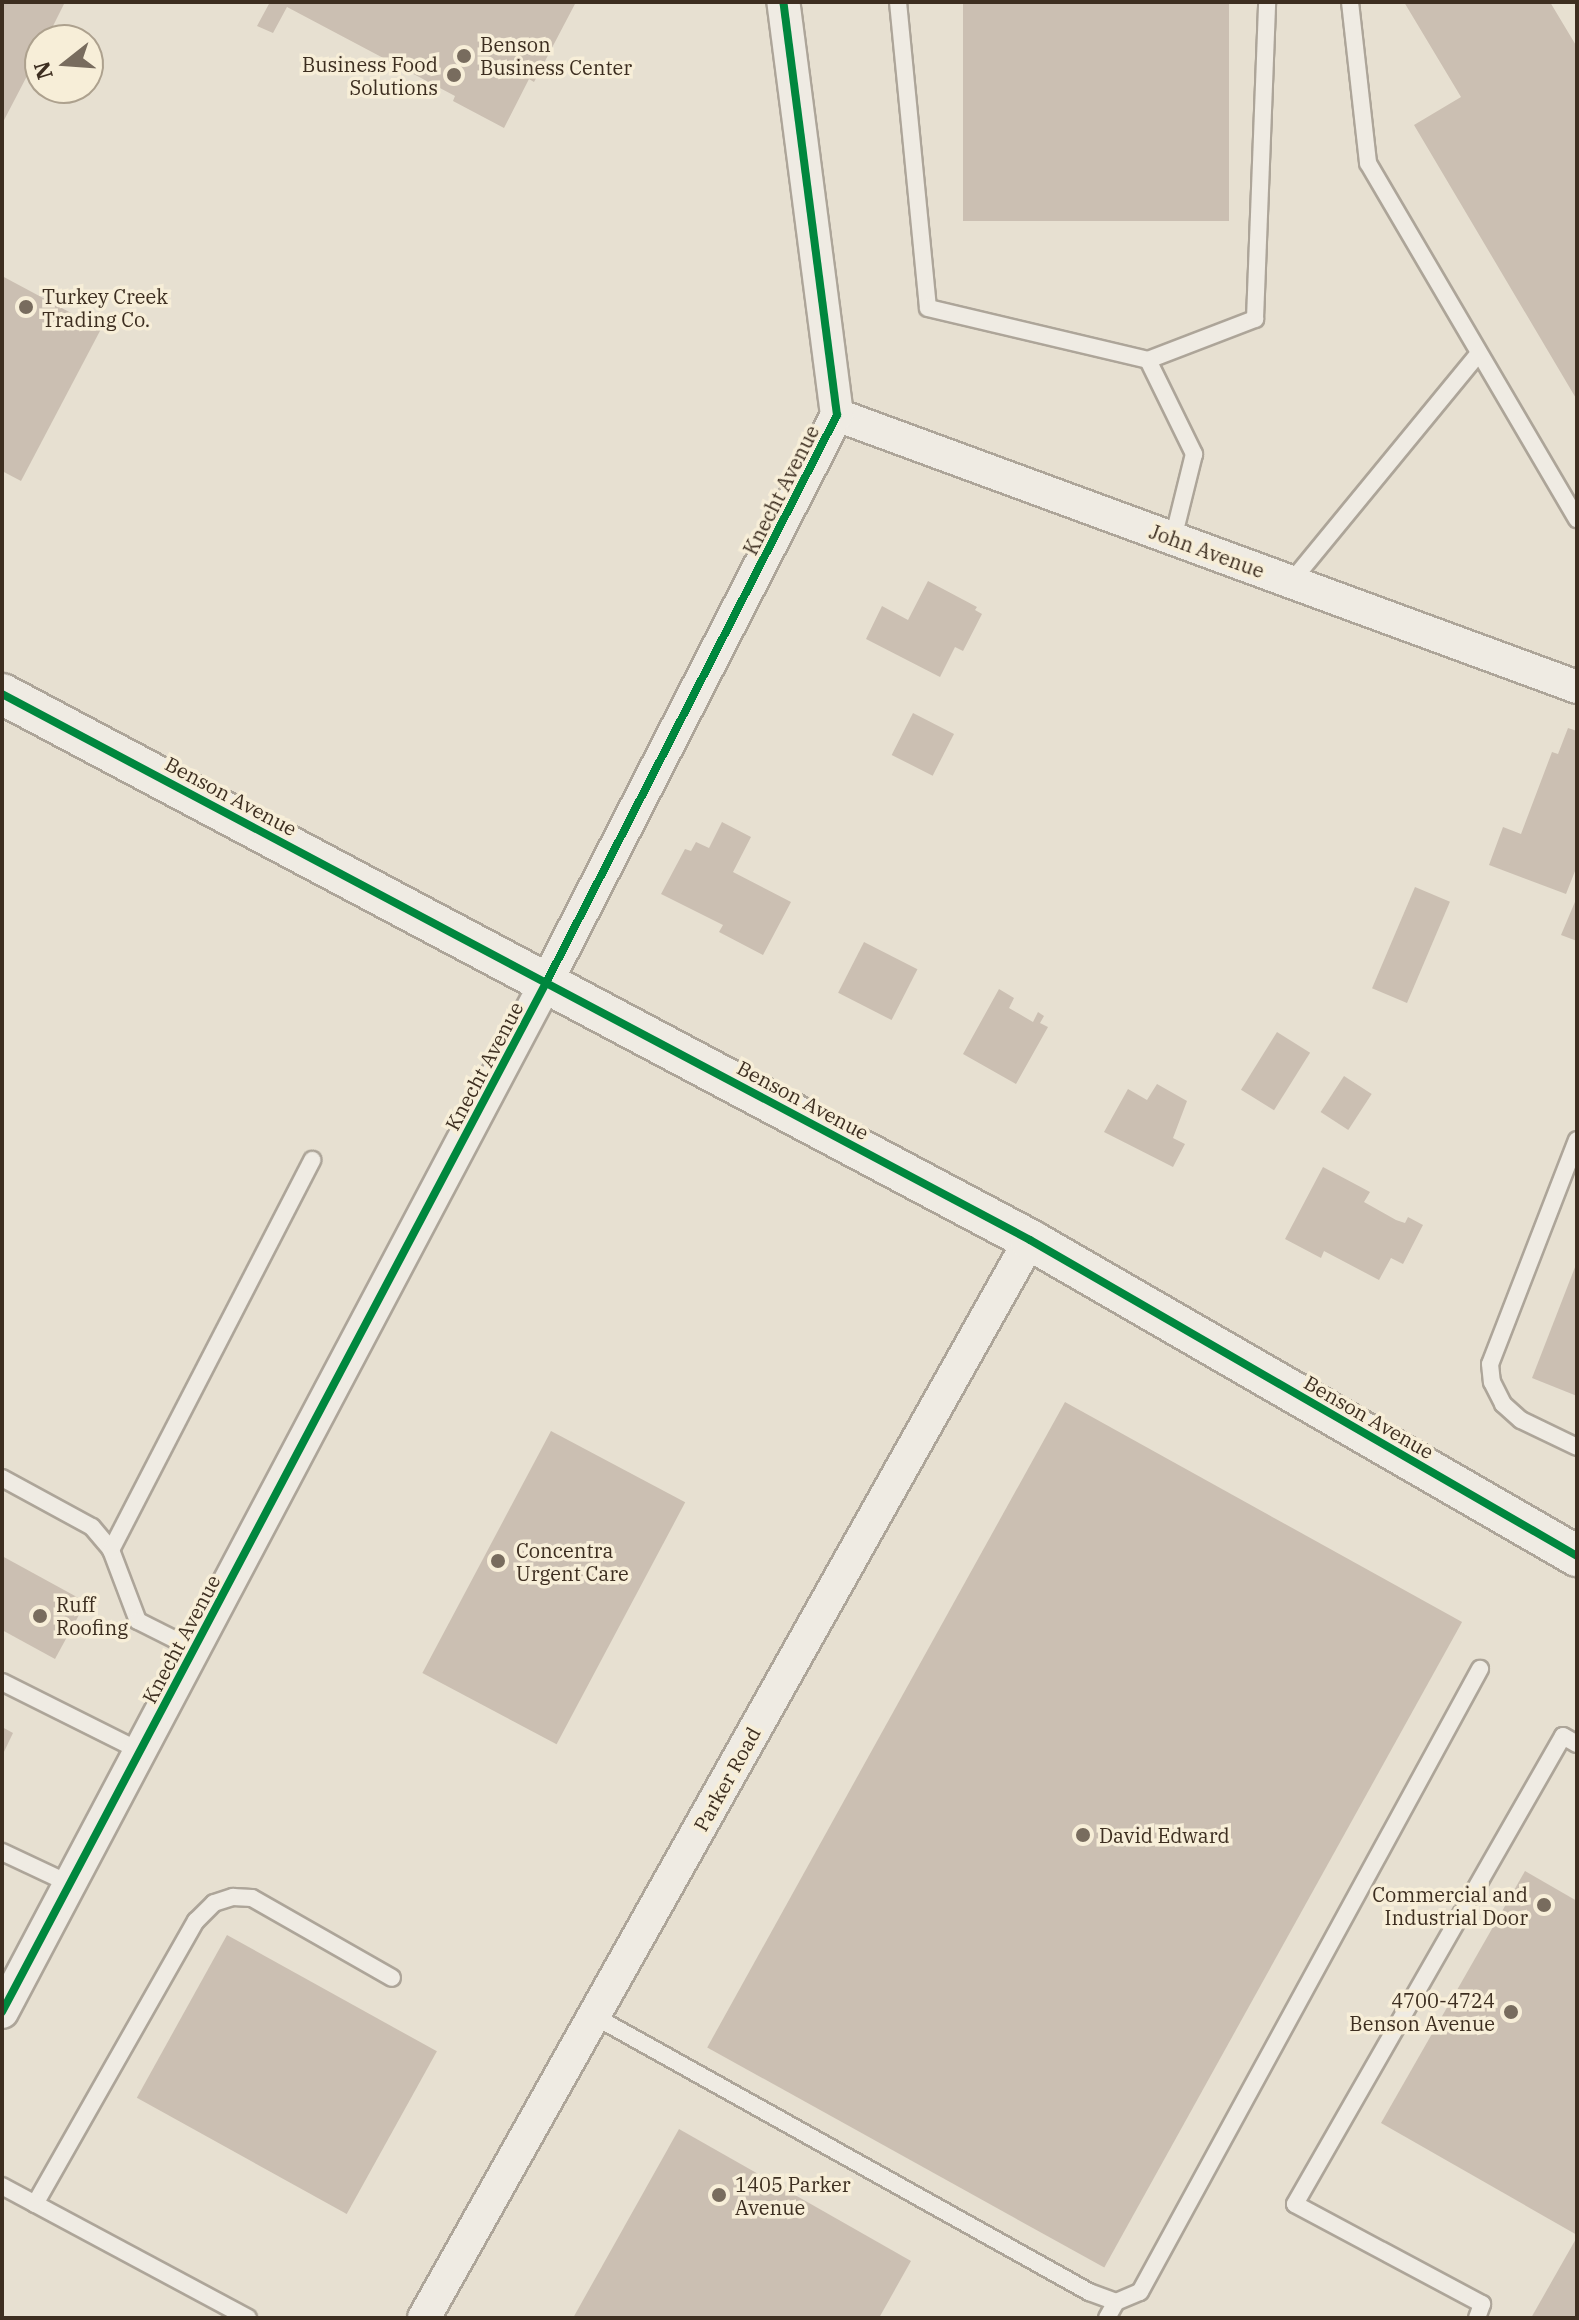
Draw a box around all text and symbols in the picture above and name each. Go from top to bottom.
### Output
north arrow [24,24,104,104]
place label: Benson Business Center [480,32,632,79]
marker: Benson Business Center [455,47,473,65]
place label: Business Food Solutions [302,52,438,99]
text: N [26,58,59,83]
marker: Business Food Solutions [445,66,463,84]
place label: Turkey Creek Trading Co. [42,284,168,331]
marker: Turkey Creek Trading Co. [17,298,35,316]
street label: Knecht Avenue [738,421,824,559]
street label: John Avenue [1146,519,1268,583]
street label: Benson Avenue [161,751,301,841]
street label: Knecht Avenue [440,998,528,1134]
street label: Benson Avenue [733,1055,873,1145]
street label: Benson Avenue [1300,1370,1438,1464]
place label: Concentra Urgent Care [516,1538,629,1585]
marker: Concentra Urgent Care [487,1550,509,1572]
street label: Knecht Avenue [137,1571,225,1707]
place label: Ruff Roofing [56,1592,128,1639]
marker: Ruff Roofing [31,1607,49,1625]
street label: Parker Road [689,1723,765,1835]
place label: David Edward [1099,1823,1230,1847]
marker: David Edward [1074,1826,1092,1844]
place label: Commercial and Industrial Door [1372,1882,1528,1929]
marker: Commercial and Industrial Door [1535,1896,1553,1914]
place label: 4700-4724 Benson Avenue [1349,1988,1495,2035]
marker: 4700-4724 Benson Avenue [1502,2003,1520,2021]
place label: 1405 Parker Avenue [735,2172,851,2219]
marker: 1405 Parker Avenue [710,2186,728,2204]

